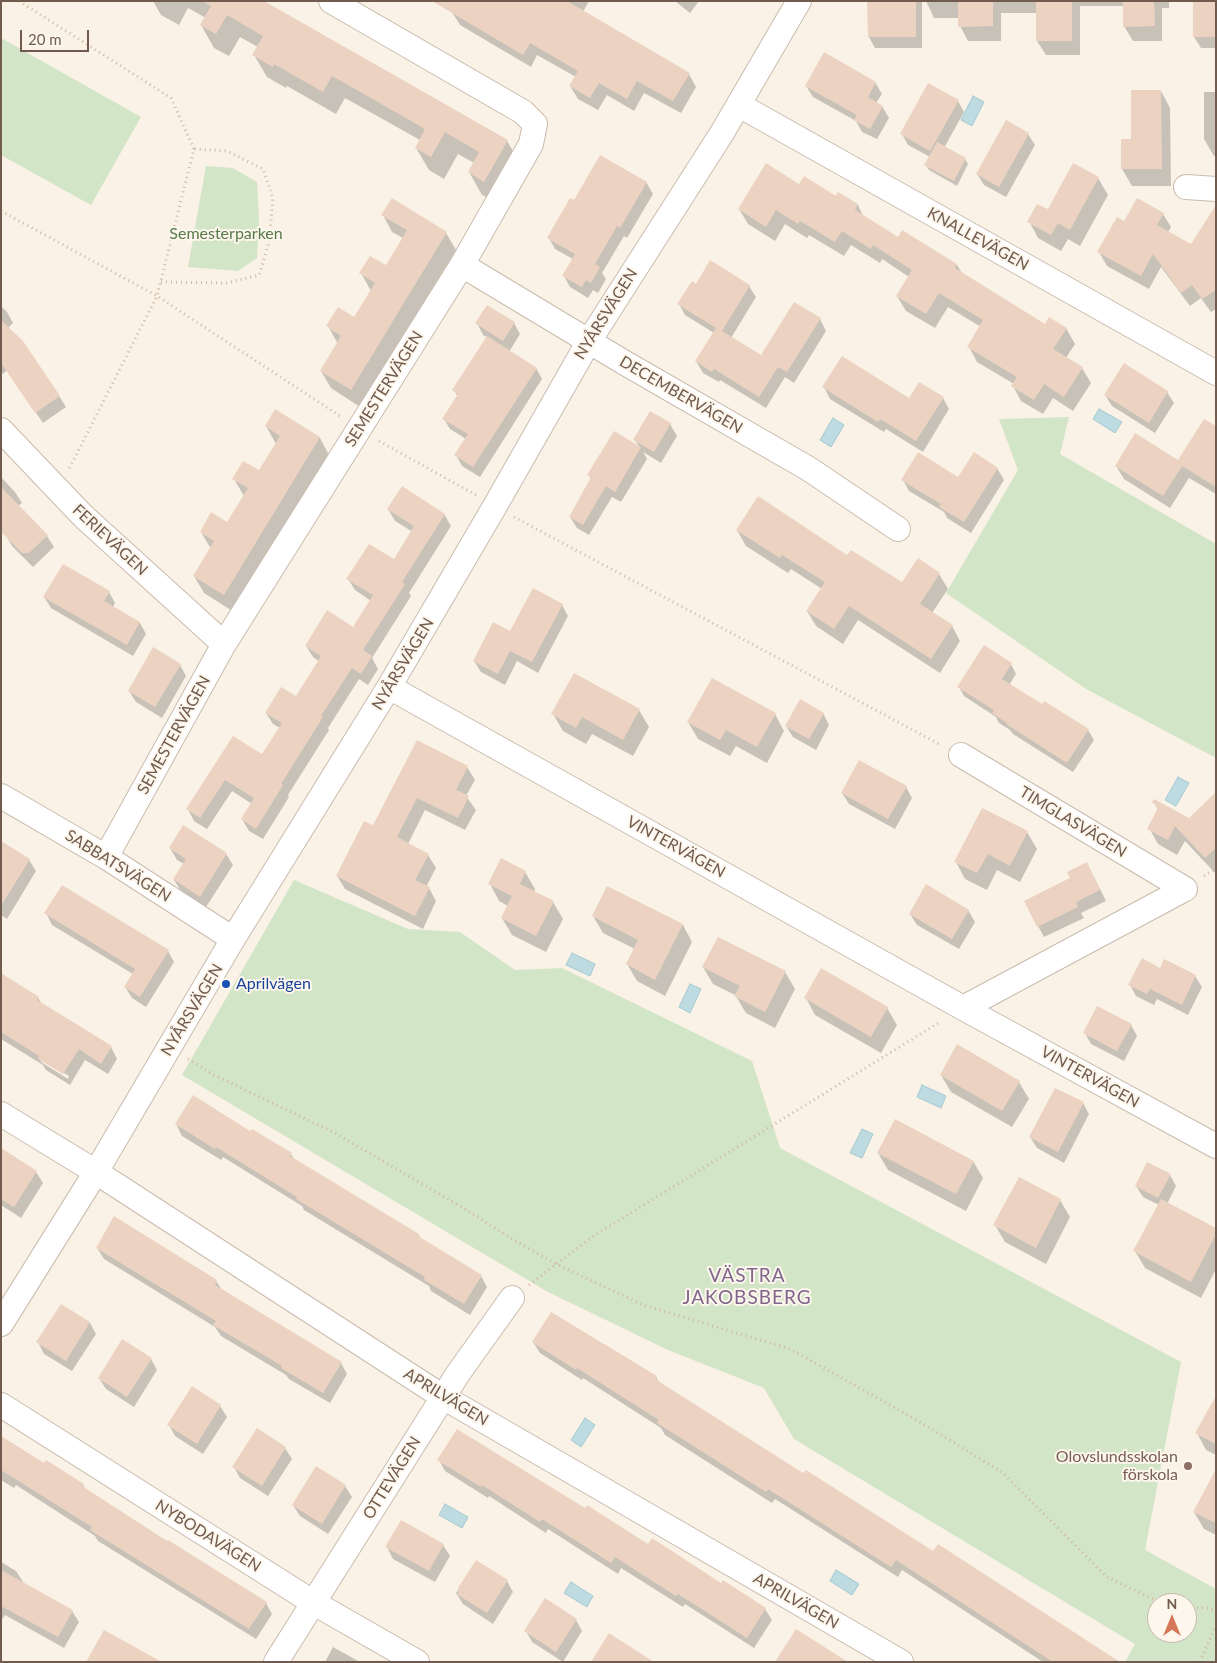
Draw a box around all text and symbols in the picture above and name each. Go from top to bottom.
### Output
scale bar [22,20,91,52]
text: 20 m [28,30,62,48]
street label: KNALLEVÄGEN [924,203,1032,275]
park label: Semesterparken [169,224,283,244]
street label: NYÅRSVÄGEN [570,265,642,363]
street label: SEMESTERVÄGEN [341,328,427,450]
street label: DECEMBERVÄGEN [616,352,746,438]
street label: FERIEVÄGEN [68,500,152,580]
street label: NYÅRSVÄGEN [368,614,438,714]
street label: SEMESTERVÄGEN [133,672,215,798]
street label: TIMGLASVÄGEN [1016,782,1130,862]
street label: VINTERVÄGEN [623,812,729,882]
street label: SABBATSVÄGEN [62,826,174,906]
street label: NYÅRSVÄGEN [157,960,227,1060]
place label: Aprilvägen [236,974,311,994]
marker: Aprilvägen [220,978,232,990]
street label: VINTERVÄGEN [1037,1042,1143,1112]
district label: VÄSTRA JAKOBSBERG [681,1265,813,1309]
street label: APRILVÄGEN [400,1364,492,1430]
street label: OTTEVÄGEN [359,1433,425,1523]
place label: Olovslundsskolan förskola [1056,1447,1178,1485]
marker: Olovslundsskolan förskola [1182,1460,1194,1472]
street label: NYBODAVÄGEN [152,1496,264,1576]
street label: APRILVÄGEN [750,1569,842,1633]
north arrow [1147,1593,1197,1643]
text: N [1167,1595,1177,1612]

